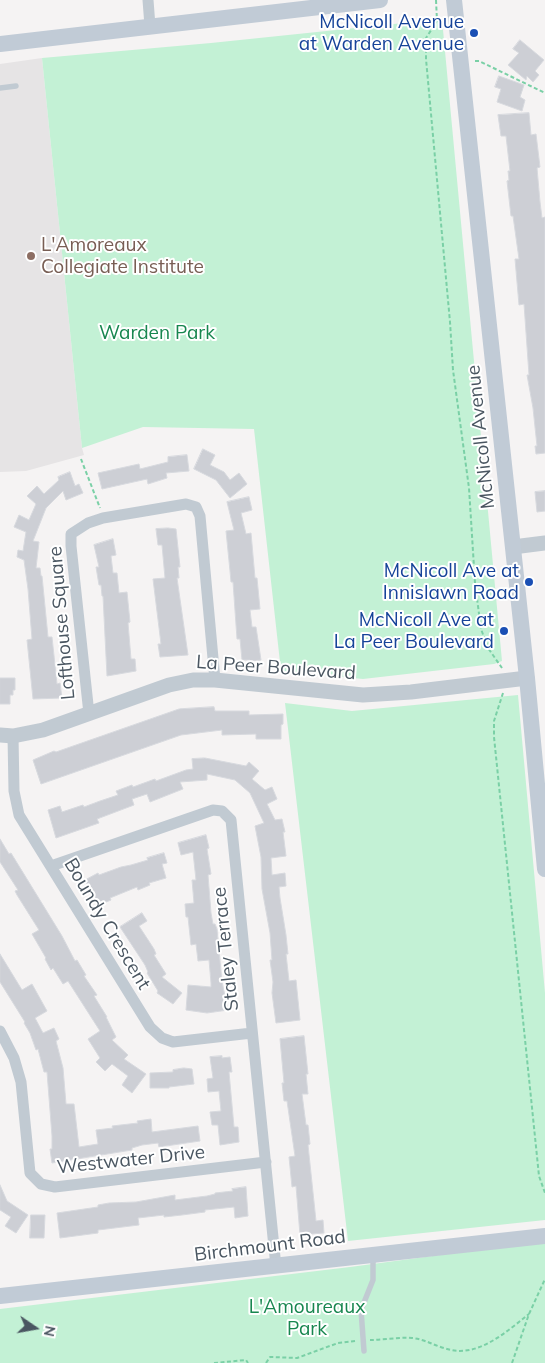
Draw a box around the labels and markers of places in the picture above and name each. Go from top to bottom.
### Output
place label: McNicoll Avenue at Warden Avenue [299,11,464,55]
marker: McNicoll Avenue at Warden Avenue [468,27,480,39]
place label: L'Amoreaux Collegiate Institute [41,234,204,278]
marker: L'Amoreaux Collegiate Institute [25,250,37,262]
place label: McNicoll Ave at Innislawn Road [383,560,519,604]
marker: McNicoll Ave at Innislawn Road [523,576,535,588]
place label: McNicoll Ave at La Peer Boulevard [334,609,494,653]
marker: McNicoll Ave at La Peer Boulevard [498,625,510,637]

